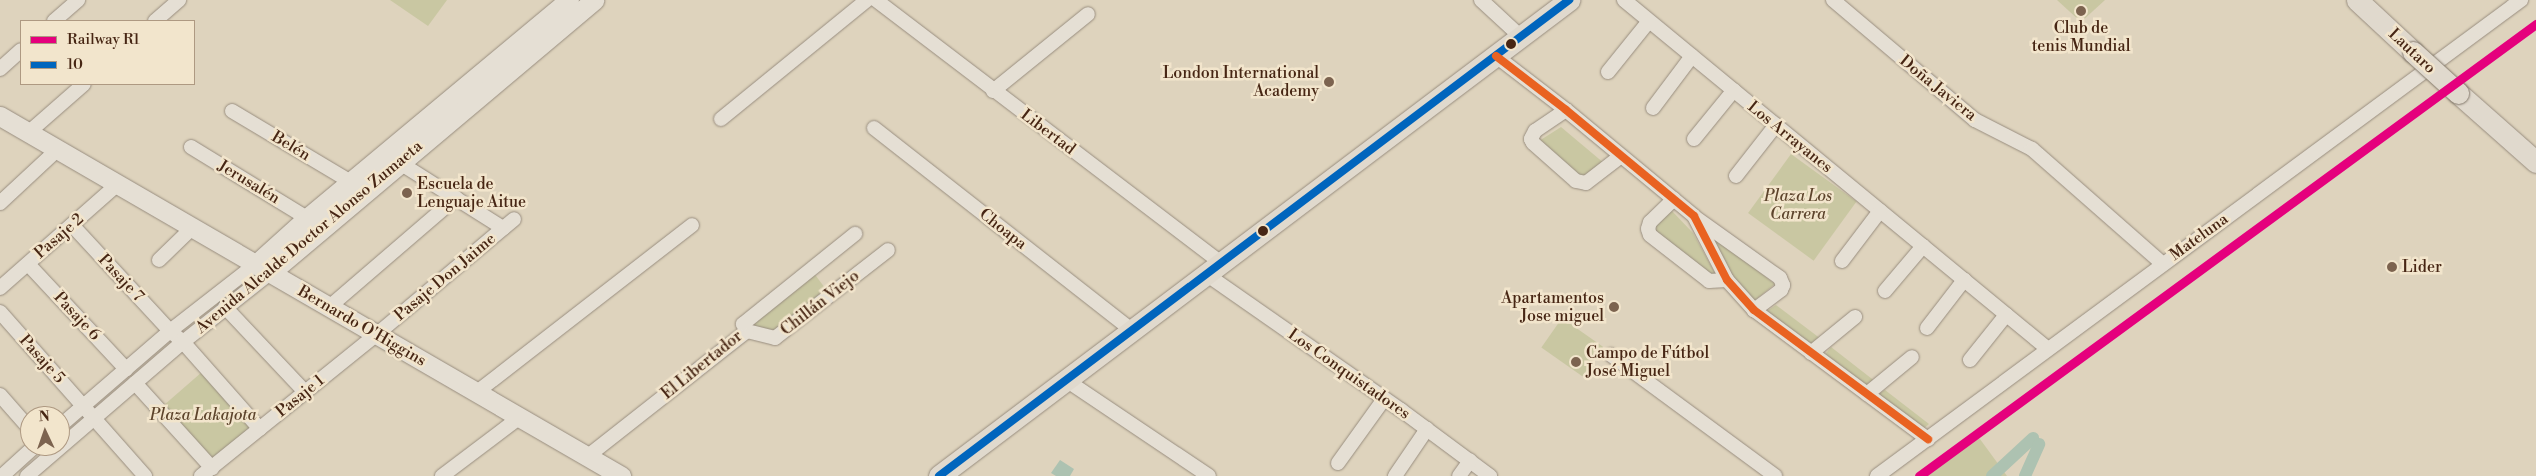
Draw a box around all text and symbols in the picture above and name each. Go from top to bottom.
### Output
marker: Club de tenis Mundial [2075,5,2087,17]
place label: Club de tenis Mundial [2032,18,2130,56]
legend [20,20,195,85]
street label: Lautaro [2384,24,2440,78]
text: Railway R1 [67,30,140,49]
unlabelled marker [1506,39,1516,49]
street label: Doña Javiera [1896,51,1980,125]
text: 10 [67,55,83,74]
place label: London International Academy [1163,63,1319,101]
marker: London International Academy [1323,76,1335,88]
street label: Los Arrayanes [1744,97,1836,177]
street label: Libertad [1017,105,1079,159]
street label: Belén [268,127,314,165]
street label: Avenida Alcalde Doctor Alonso Zumaeta [192,136,426,338]
street label: Jerusalén [215,156,283,208]
place label: Escuela de Lenguaje Aitue [417,174,526,212]
park label: Plaza Los Carrera [1764,186,1832,224]
marker: Escuela de Lenguaje Aitue [401,187,413,199]
street label: Choapa [975,205,1031,253]
street label: Pasaje 2 [30,209,88,263]
street label: Mateluna [2166,209,2232,265]
unlabelled marker [1258,226,1268,236]
street label: Pasaje Don Jaime [390,229,500,325]
street label: Pasaje 7 [94,250,148,306]
place label: Lider [2402,257,2442,277]
marker: Lider [2386,261,2398,273]
street label: Chillán Viejo [777,266,863,340]
street label: Bernardo O'Higgins [294,281,430,371]
street label: Pasaje 6 [50,288,104,344]
place label: Apartamentos Jose miguel [1501,288,1604,326]
marker: Apartamentos Jose miguel [1608,301,1620,313]
street label: Los Conquistadores [1284,325,1414,423]
street label: El Libertador [658,327,746,403]
street label: Pasaje 5 [15,331,69,387]
place label: Campo de Fútbol José Miguel [1586,343,1709,381]
marker: Campo de Fútbol José Miguel [1570,356,1582,368]
street label: Pasaje 1 [272,371,328,421]
park label: Plaza Lakajota [150,405,256,425]
north arrow [20,406,70,456]
text: N [38,408,50,426]

